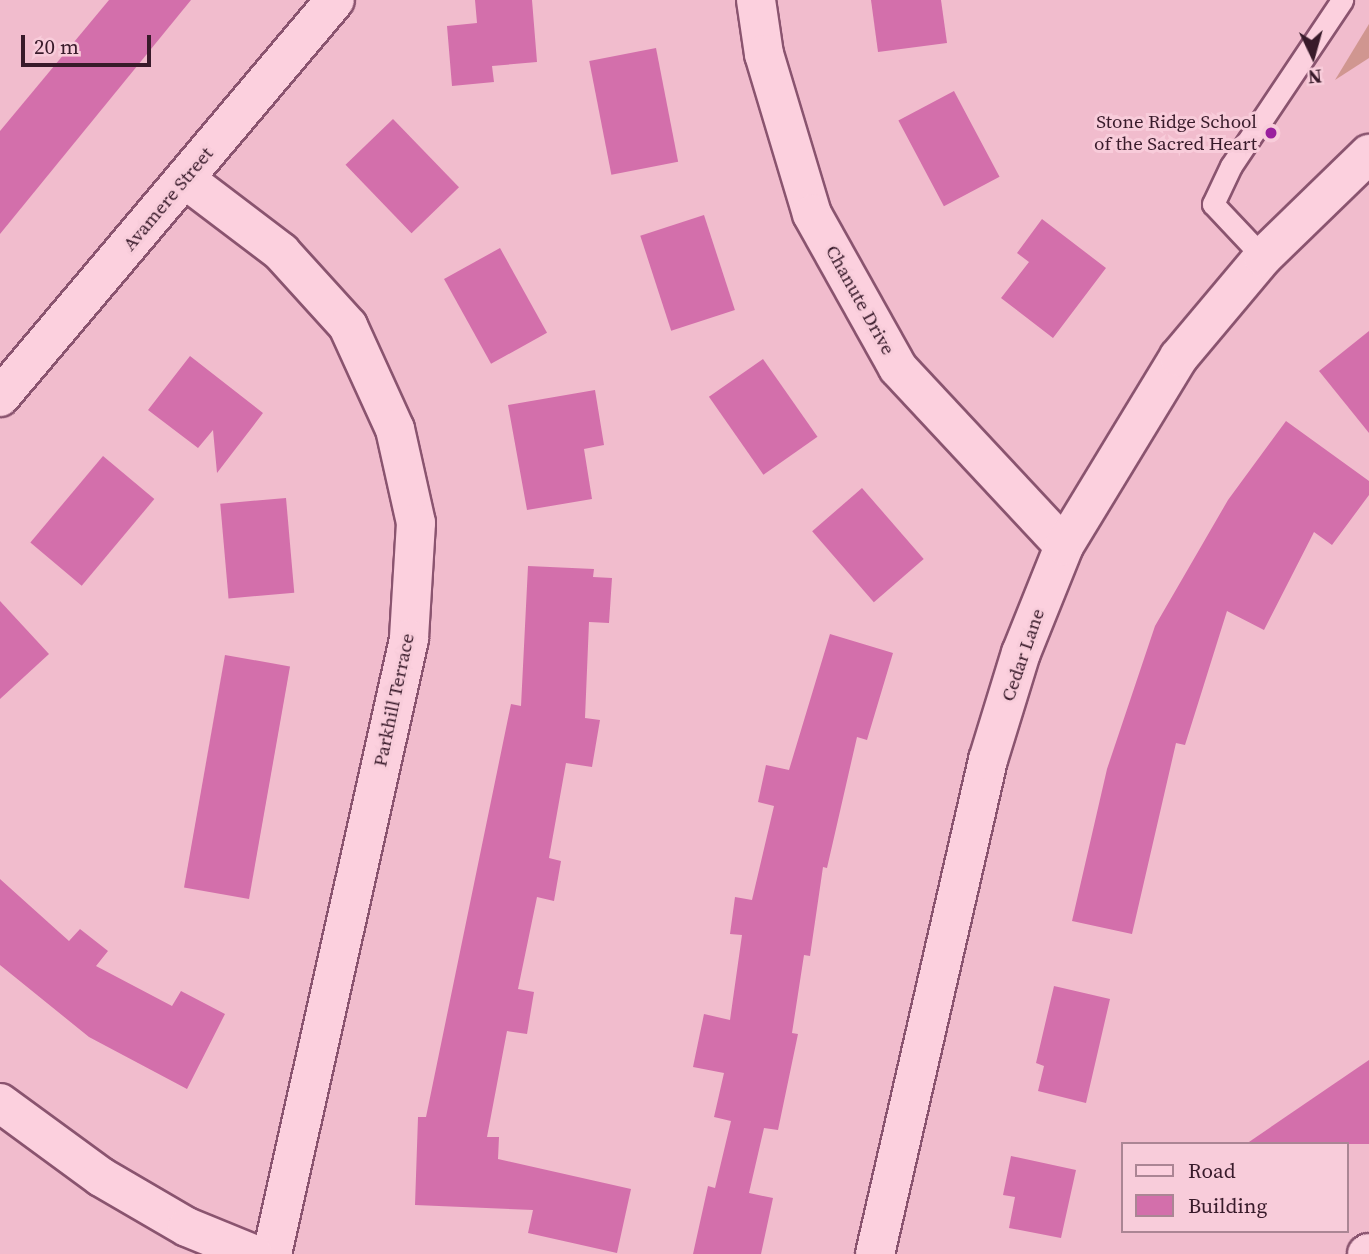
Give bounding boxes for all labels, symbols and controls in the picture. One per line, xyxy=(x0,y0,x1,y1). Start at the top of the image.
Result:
scale bar xyxy=(24,21,154,65)
north arrow xyxy=(1278,21,1348,91)
text: 20 m xyxy=(34,32,79,61)
text: N xyxy=(1307,63,1323,90)
place label: Stone Ridge School of the Sacred Heart xyxy=(1094,111,1257,155)
marker: Stone Ridge School of the Sacred Heart xyxy=(1263,125,1279,141)
street label: Avamere Street xyxy=(118,143,218,255)
street label: Chanute Drive xyxy=(821,241,899,359)
street label: Cedar Lane xyxy=(997,606,1049,704)
street label: Parkhill Terrace xyxy=(369,631,419,769)
legend xyxy=(1120,1142,1348,1233)
text: Road xyxy=(1188,1156,1236,1185)
text: Building xyxy=(1188,1191,1267,1220)

